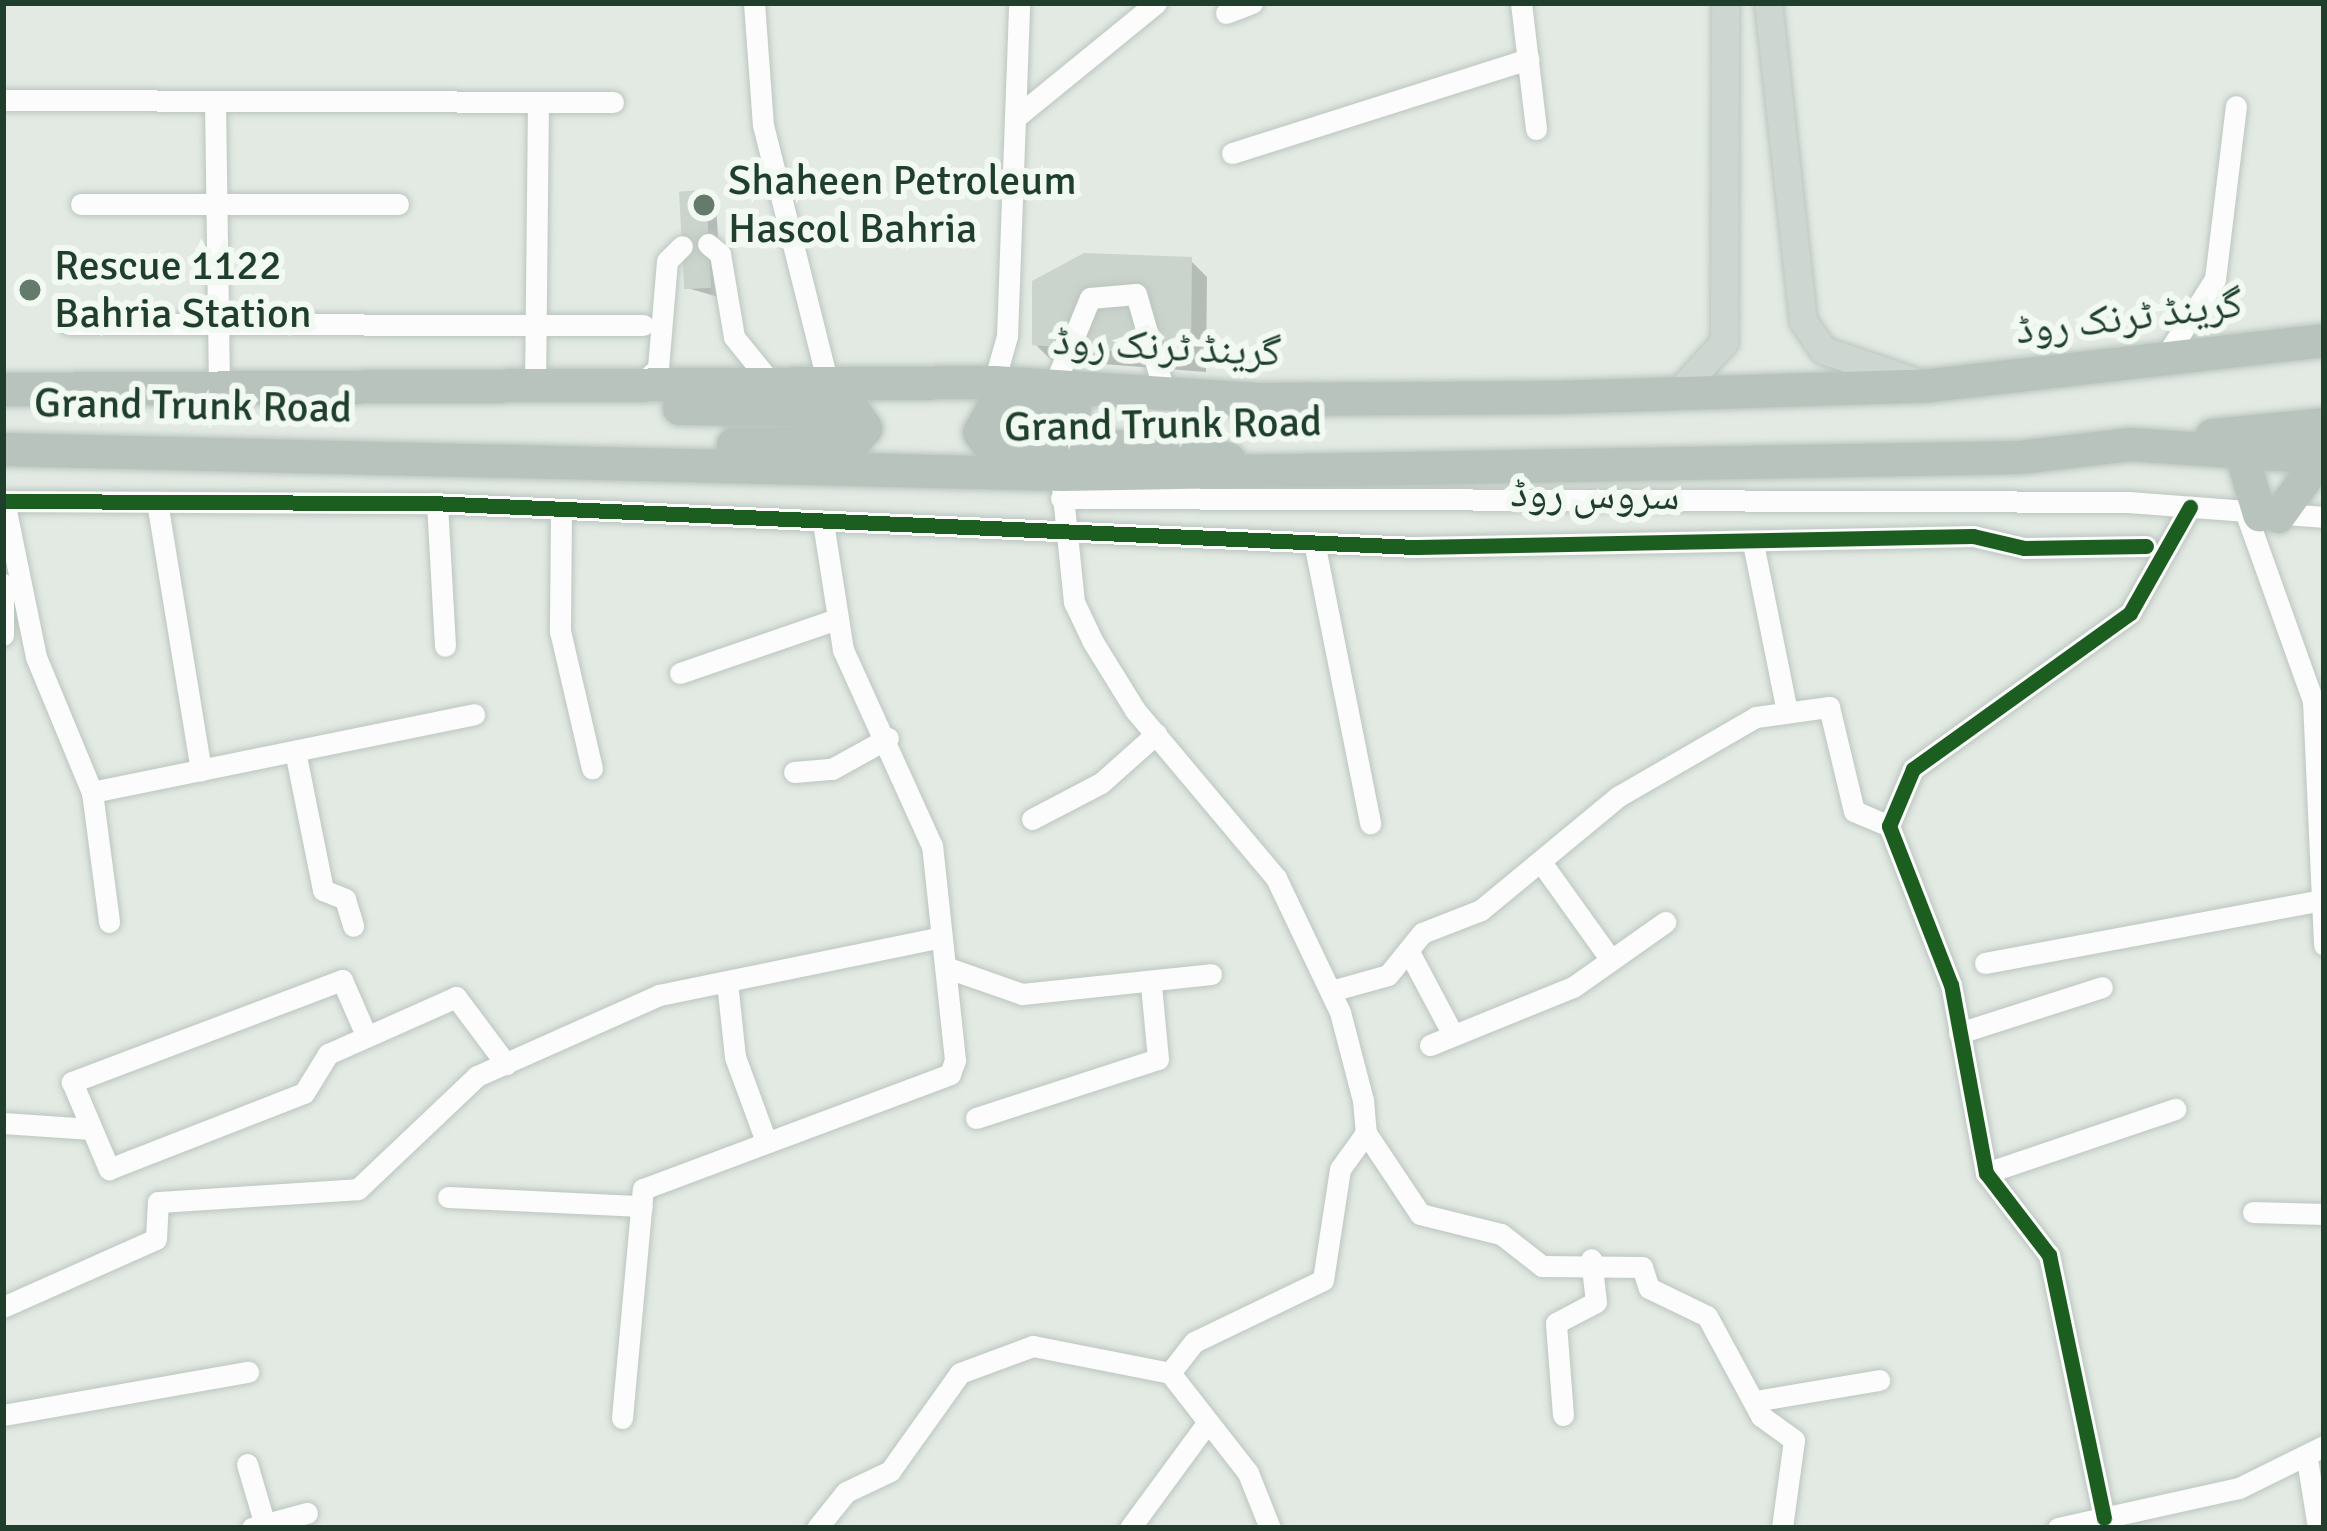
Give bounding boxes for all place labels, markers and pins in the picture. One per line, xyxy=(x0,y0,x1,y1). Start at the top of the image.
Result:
place label: Shaheen Petroleum Hascol Bahria xyxy=(728,156,1077,255)
marker: Shaheen Petroleum Hascol Bahria xyxy=(691,192,717,218)
place label: Rescue 1122 Bahria Station xyxy=(54,241,312,340)
marker: Rescue 1122 Bahria Station xyxy=(17,277,43,303)

